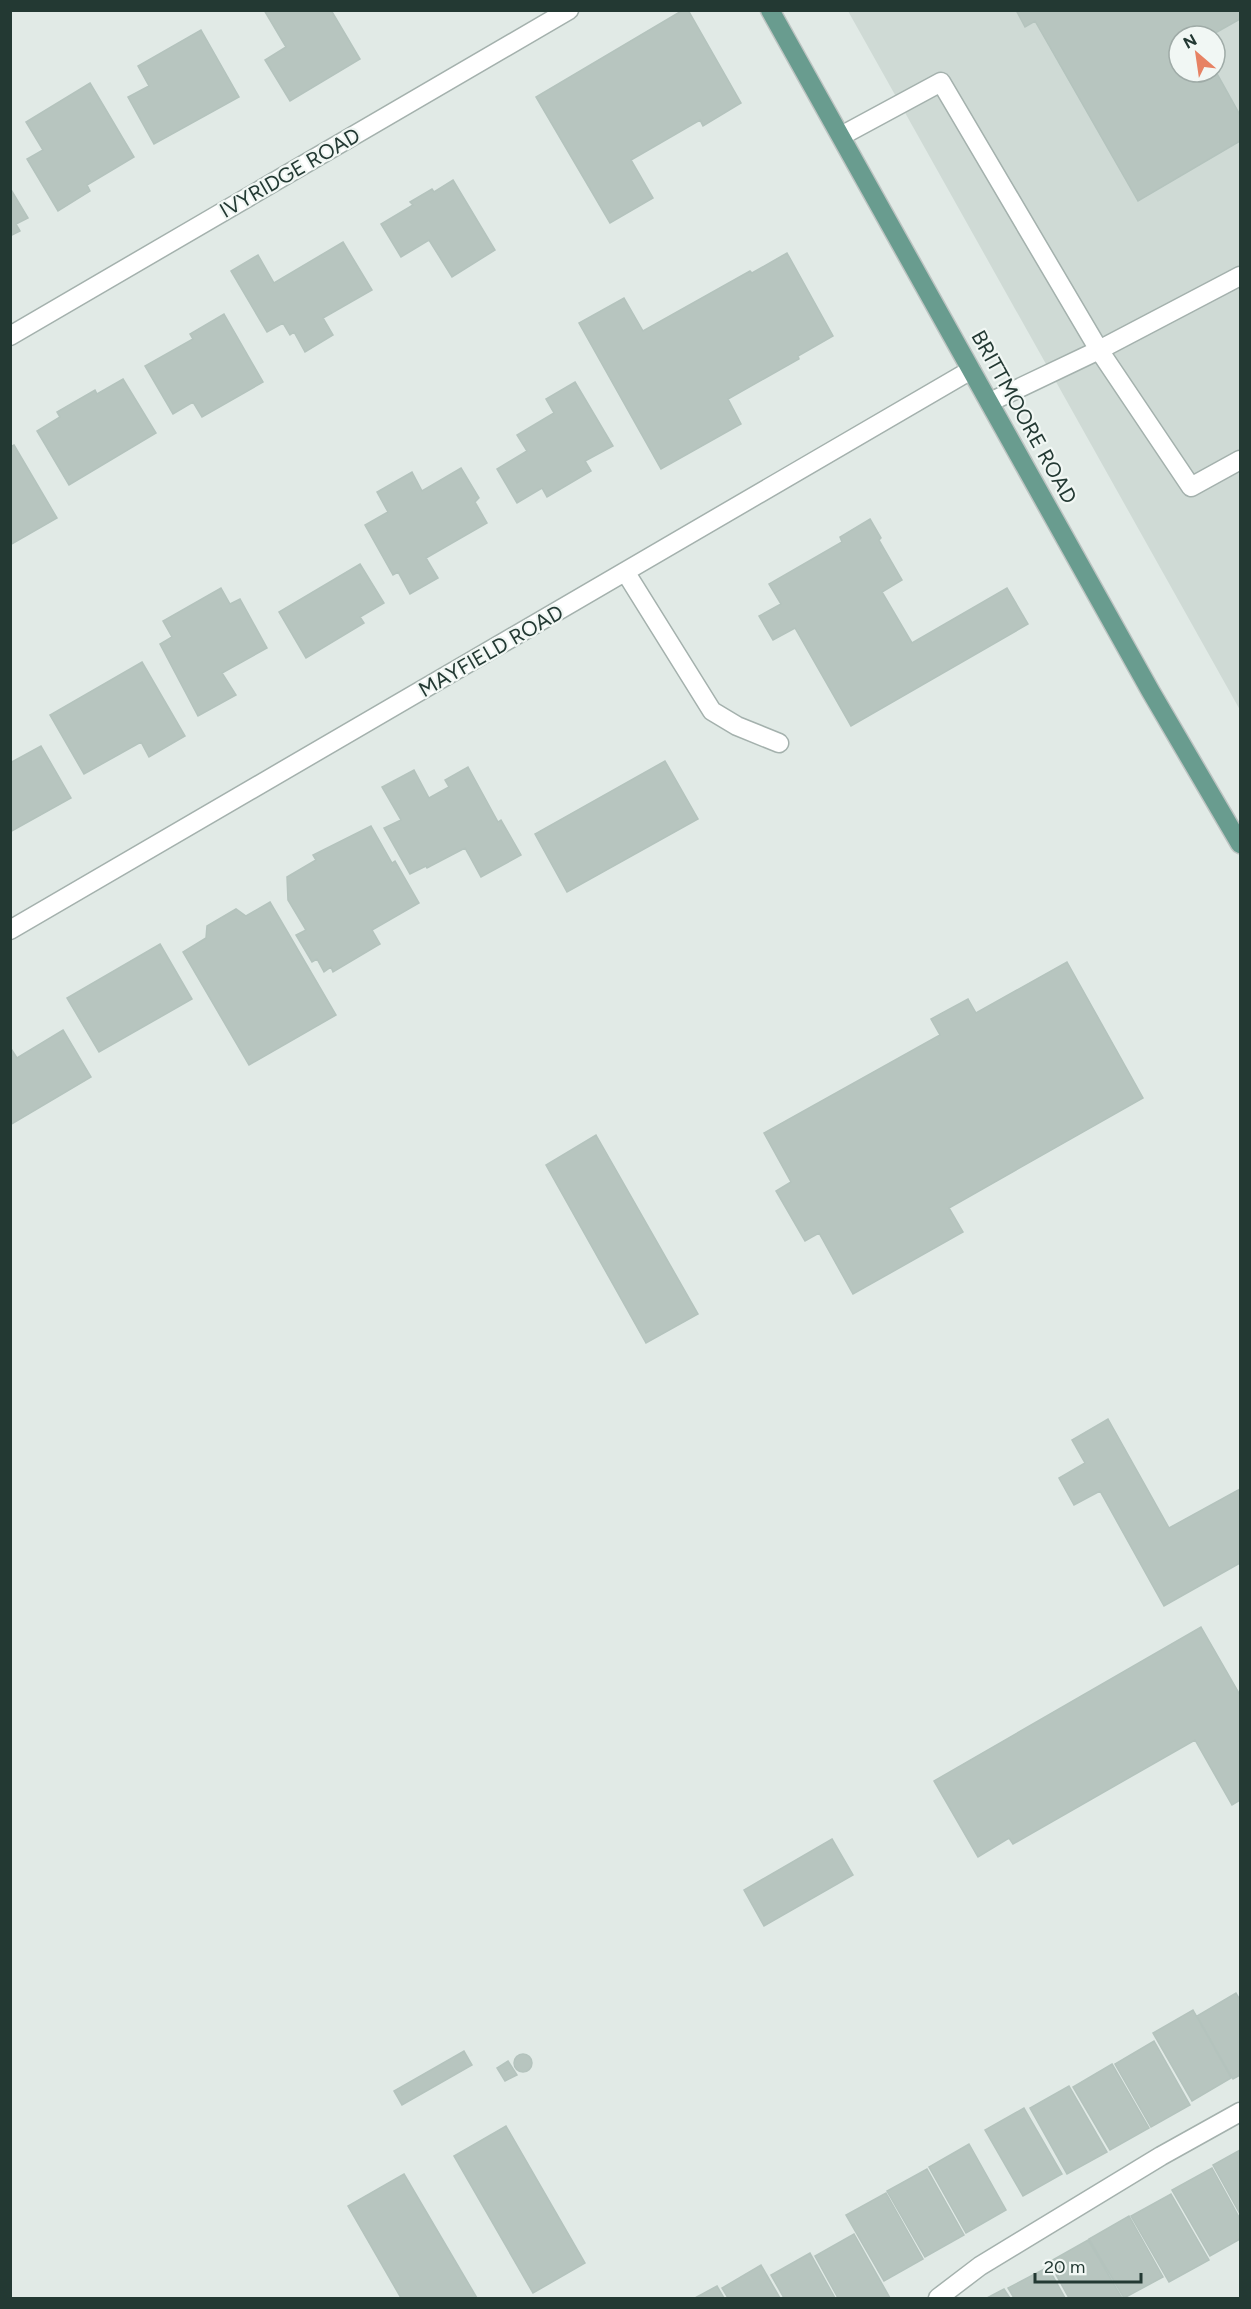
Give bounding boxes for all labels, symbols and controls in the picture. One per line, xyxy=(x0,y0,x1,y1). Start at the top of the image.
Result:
north arrow xyxy=(1167,24,1227,84)
text: N xyxy=(1180,30,1200,53)
street label: IVYRIDGE ROAD xyxy=(215,122,364,223)
street label: BRITTMOORE ROAD xyxy=(966,326,1082,508)
street label: MAYFIELD ROAD xyxy=(414,599,567,702)
scale bar xyxy=(1035,2246,1142,2284)
text: 20 m xyxy=(1044,2256,1085,2278)

